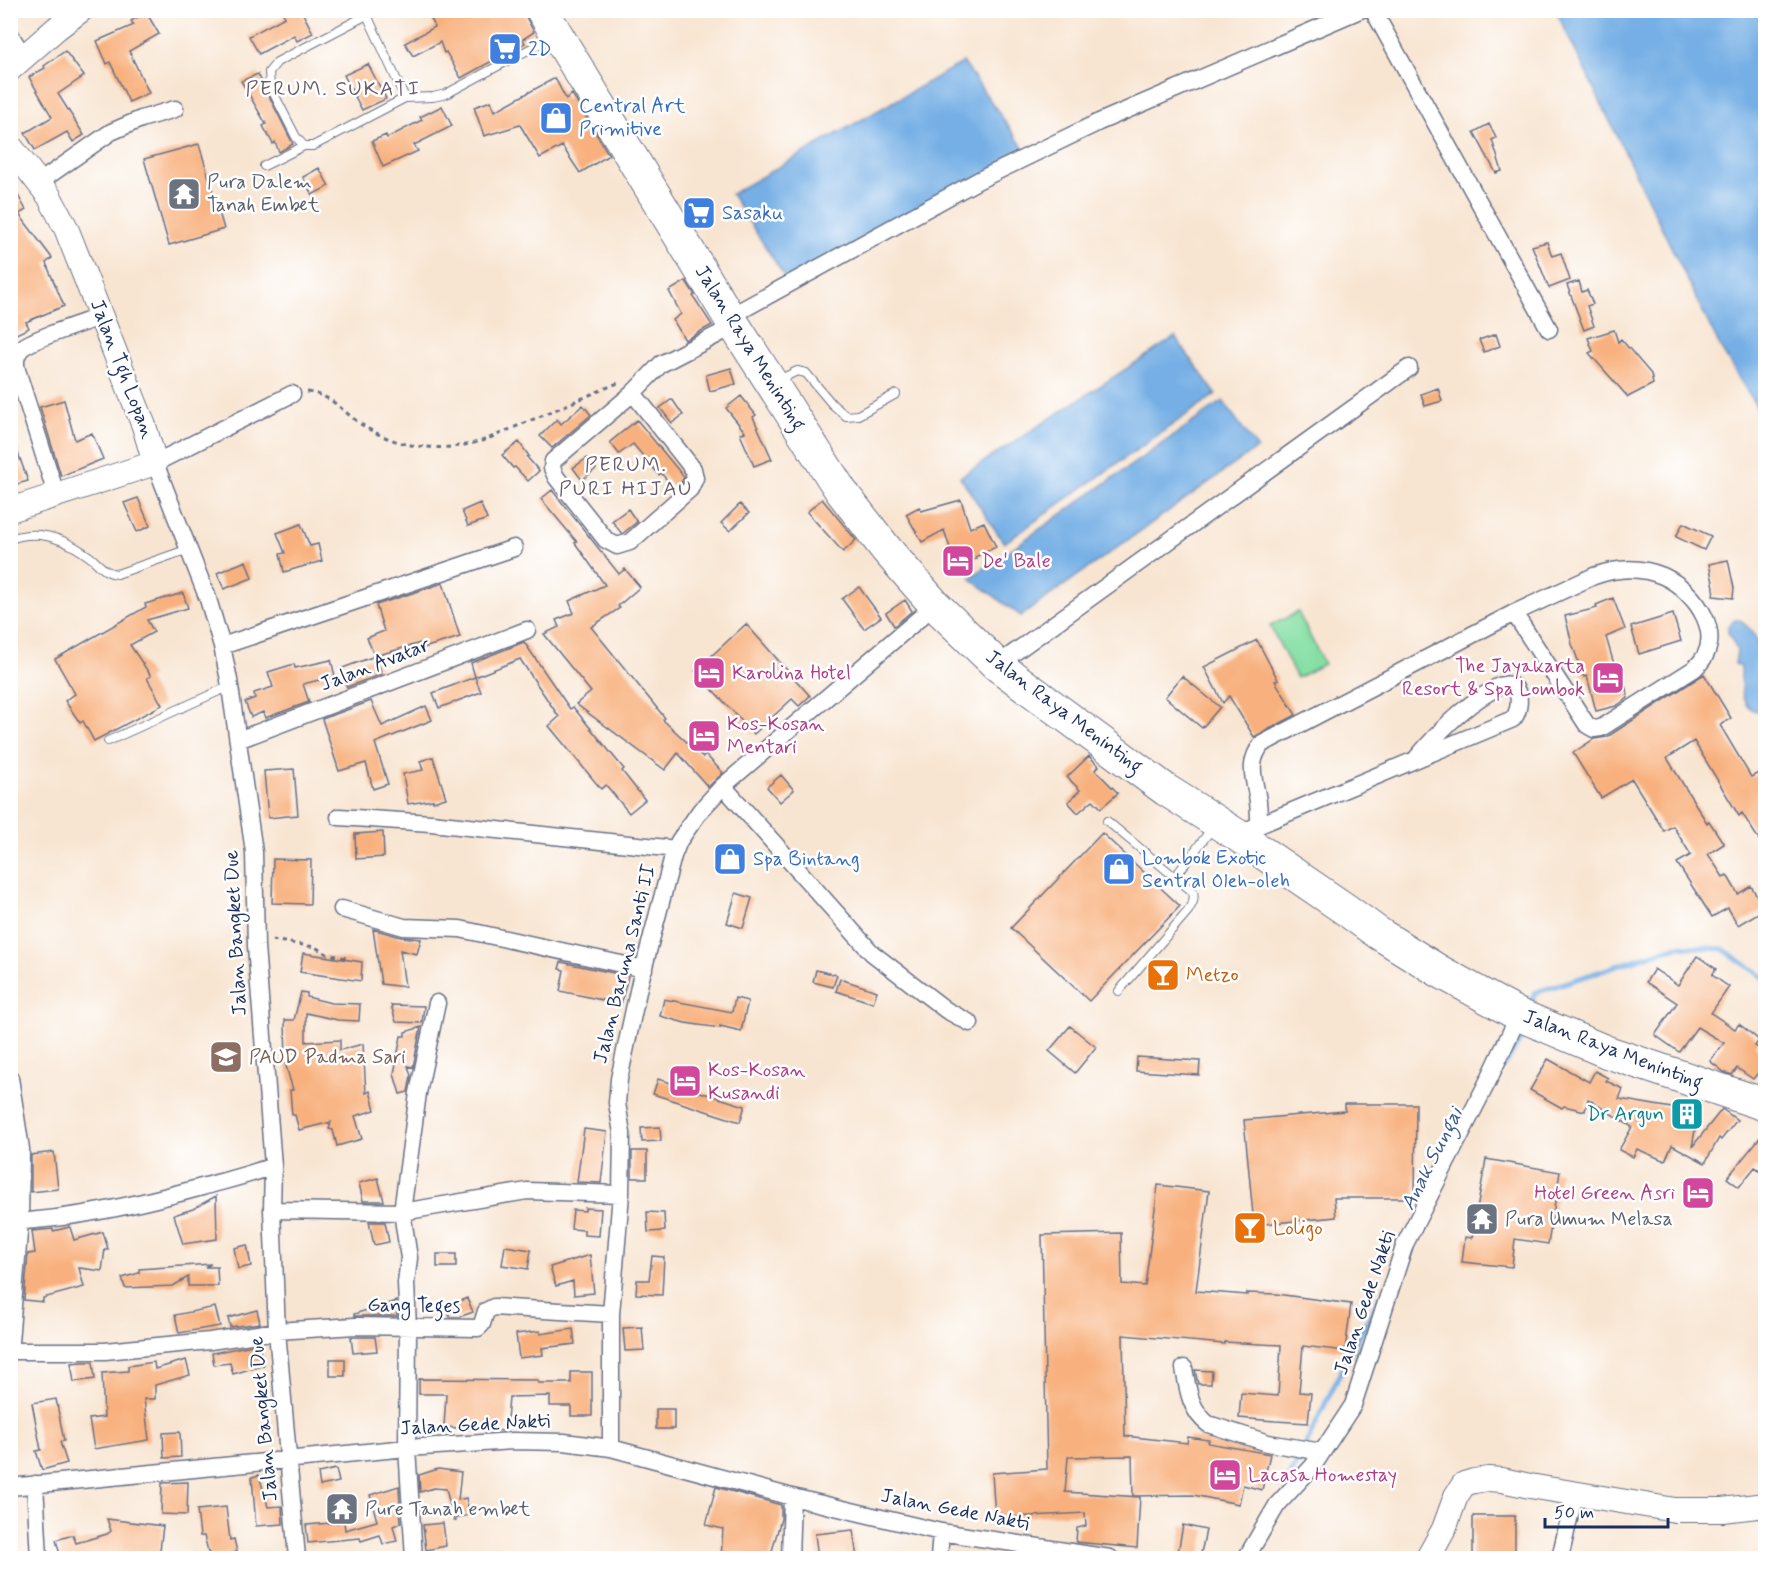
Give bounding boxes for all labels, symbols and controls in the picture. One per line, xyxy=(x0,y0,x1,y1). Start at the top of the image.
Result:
supermarket icon: 2D xyxy=(487,31,523,67)
place label: 2D xyxy=(528,36,552,63)
district label: PERUM. SUKATI xyxy=(246,75,420,103)
place label: Central Art Primitive xyxy=(579,93,686,143)
shop icon: Central Art Primitive xyxy=(538,100,574,136)
place label: Pura Dalem Tanah Embet xyxy=(207,169,320,219)
temple icon: Pura Dalem Tanah Embet xyxy=(166,176,202,212)
supermarket icon: Sasaku xyxy=(681,195,717,231)
place label: Sasaku xyxy=(722,200,783,227)
street label: Jalan Raya Meninting xyxy=(686,260,812,437)
street label: Jalan Tgh Lopan xyxy=(81,296,161,444)
district label: PERUM. PURI HIJAU xyxy=(559,451,693,503)
hotel icon: De' Bale xyxy=(940,543,976,579)
place label: De' Bale xyxy=(981,548,1051,575)
street label: Jalan Avatar xyxy=(316,631,434,698)
street label: Jalan Raya Meninting xyxy=(979,644,1148,782)
place label: The Jayakarta Resort & Spa Lombok xyxy=(1402,653,1585,703)
hotel icon: Karolina Hotel xyxy=(691,655,727,691)
place label: Karolina Hotel xyxy=(732,660,851,687)
hotel icon: The Jayakarta Resort & Spa Lombok xyxy=(1590,660,1626,696)
place label: Kos-Kosan Mentari xyxy=(727,711,825,761)
hotel icon: Kos-Kosan Mentari xyxy=(686,718,722,754)
shop icon: Spa Bintang xyxy=(712,841,748,877)
place label: Lombok Exotic Sentral Oleh-oleh xyxy=(1142,845,1290,895)
place label: Spa Bintang xyxy=(753,846,860,873)
street label: Jalan Bangket Due xyxy=(218,849,255,1016)
shop icon: Lombok Exotic Sentral Oleh-oleh xyxy=(1101,851,1137,887)
street label: Jalan Baruna Santi II xyxy=(587,861,663,1067)
bar icon: Metzo xyxy=(1145,957,1181,993)
place label: Metzo xyxy=(1186,962,1239,989)
street label: Jalan Raya Meninting xyxy=(1519,1003,1707,1099)
school or university icon: PAUD Padma Sari xyxy=(208,1039,244,1075)
place label: PAUD Padma Sari xyxy=(249,1044,406,1071)
place label: Kos-Kosan Kusandi xyxy=(708,1057,806,1107)
hotel icon: Kos-Kosan Kusandi xyxy=(667,1063,703,1099)
building icon: Dr Argun xyxy=(1669,1096,1705,1132)
water label: Anak Sungai xyxy=(1394,1101,1473,1216)
place label: Dr Argun xyxy=(1587,1101,1664,1128)
hotel icon: Hotel Green Asri xyxy=(1680,1175,1716,1211)
place label: Hotel Green Asri xyxy=(1534,1180,1675,1207)
temple icon: Pura Umum Melasa xyxy=(1464,1201,1500,1237)
place label: Pura Umum Melasa xyxy=(1505,1206,1673,1233)
bar icon: Loligo xyxy=(1232,1210,1268,1246)
place label: Loligo xyxy=(1273,1215,1323,1242)
street label: Jalan Gede Nakti xyxy=(1328,1227,1402,1379)
street label: Gang Teges xyxy=(367,1292,461,1322)
street label: Jalan Bangket Due xyxy=(243,1335,286,1503)
street label: Jalan Gede Nakti xyxy=(399,1408,551,1442)
hotel icon: Lacasa Homestay xyxy=(1207,1457,1243,1493)
place label: Lacasa Homestay xyxy=(1248,1462,1397,1489)
street label: Jalan Gede Nakti xyxy=(879,1482,1032,1538)
temple icon: Pure Tanah embet xyxy=(324,1491,360,1527)
scale bar xyxy=(1545,1491,1668,1529)
place label: Pure Tanah embet xyxy=(365,1496,531,1523)
text: 50 m xyxy=(1554,1501,1594,1525)

